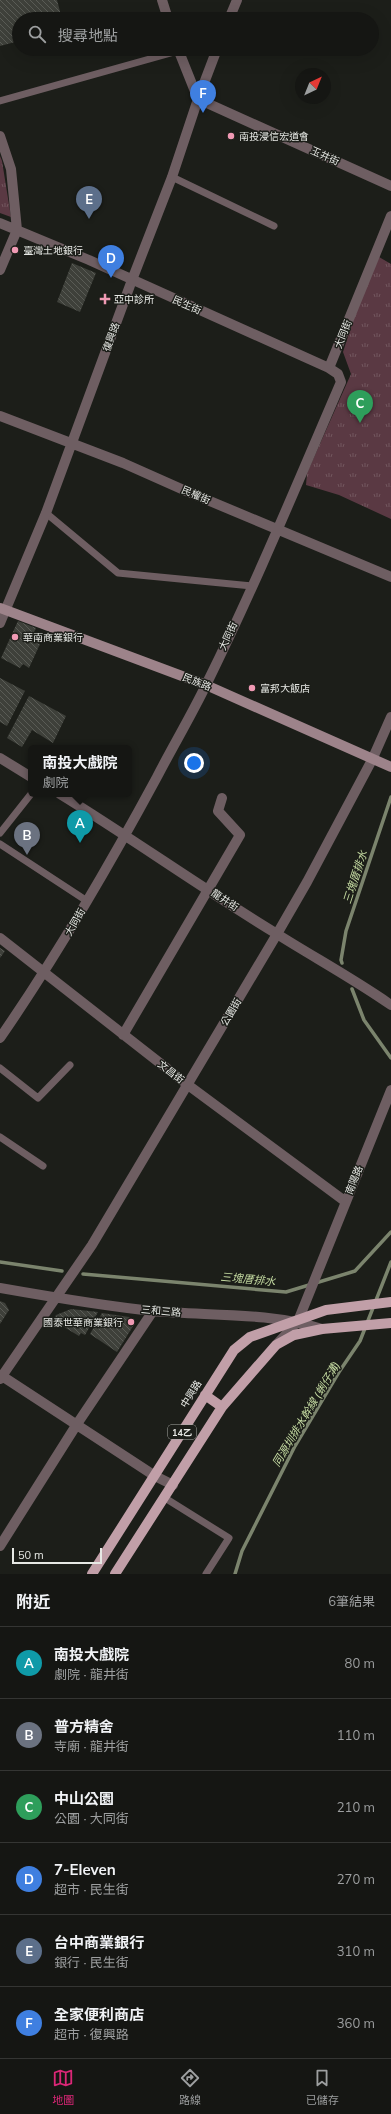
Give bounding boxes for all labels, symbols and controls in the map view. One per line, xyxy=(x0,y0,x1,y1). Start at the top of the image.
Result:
search box xyxy=(12,12,379,56)
icon: search xyxy=(26,23,48,45)
text: 搜尋地點 xyxy=(58,26,118,45)
north arrow xyxy=(295,68,331,104)
pin: F xyxy=(190,80,216,113)
place label: 南投浸信宏道會 xyxy=(239,130,309,143)
marker: 南投浸信宏道會 xyxy=(226,131,236,141)
street label: 玉井街 xyxy=(309,144,341,168)
pin: E xyxy=(76,186,102,219)
place label: 臺灣土地銀行 xyxy=(23,244,83,257)
marker: 臺灣土地銀行 xyxy=(10,245,20,255)
pin: D xyxy=(98,245,124,278)
marker: 亞中診所 xyxy=(99,293,111,305)
place label: 亞中診所 xyxy=(114,293,154,306)
street label: 民生街 xyxy=(171,293,203,317)
street label: 大同街 xyxy=(331,318,355,350)
street label: 復興路 xyxy=(100,321,122,353)
pin: C xyxy=(347,390,373,423)
street label: 民權街 xyxy=(180,483,212,507)
street label: 大同街 xyxy=(216,620,240,652)
place label: 華南商業銀行 xyxy=(23,631,83,644)
marker: 華南商業銀行 xyxy=(10,632,20,642)
street label: 民族路 xyxy=(181,670,213,694)
place label: 富邦大飯店 xyxy=(260,682,310,695)
marker: 富邦大飯店 xyxy=(247,683,257,693)
popup xyxy=(28,745,132,797)
text: 南投大戲院 xyxy=(42,753,118,772)
your location xyxy=(184,753,204,773)
text: 劇院 xyxy=(42,774,69,790)
pin: A xyxy=(67,810,93,843)
pin: B xyxy=(14,822,40,855)
water label: 三塊厝排水 xyxy=(340,848,370,905)
street label: 龍井街 xyxy=(209,886,241,914)
street label: 大同街 xyxy=(62,906,88,938)
street label: 公園街 xyxy=(218,996,244,1028)
street label: 文昌街 xyxy=(155,1058,187,1086)
street label: 南陽路 xyxy=(342,1164,366,1196)
water label: 三塊厝排水 xyxy=(220,1270,277,1288)
street label: 三和三路 xyxy=(141,1303,181,1319)
place label: 國泰世華商業銀行 xyxy=(43,1316,123,1329)
marker: 國泰世華商業銀行 xyxy=(126,1317,136,1327)
water label: 同源圳排水幹線 (蜊仔溝) xyxy=(269,1359,343,1469)
street label: 中興路 xyxy=(178,1378,204,1410)
road number: 14乙 xyxy=(168,1425,196,1439)
scale bar xyxy=(12,1546,102,1565)
text: 50 m xyxy=(18,1548,44,1562)
text: 附近 xyxy=(16,1591,50,1612)
text: 6筆結果 xyxy=(328,1593,375,1609)
text: 南投大戲院 xyxy=(54,1645,129,1664)
text: A xyxy=(24,1655,34,1671)
text: 80 m xyxy=(345,1655,375,1671)
text: 劇院 · 龍井街 xyxy=(54,1666,129,1682)
text: 普方精舍 xyxy=(54,1717,114,1736)
text: B xyxy=(25,1727,33,1743)
text: 110 m xyxy=(337,1727,375,1743)
text: 寺廟 · 龍井街 xyxy=(54,1738,129,1754)
text: 中山公園 xyxy=(54,1789,114,1808)
text: C xyxy=(25,1799,33,1815)
text: 210 m xyxy=(337,1799,375,1815)
text: 公園 · 大同街 xyxy=(54,1810,129,1826)
text: 7-Eleven xyxy=(54,1860,116,1879)
text: D xyxy=(24,1871,34,1887)
text: 270 m xyxy=(337,1871,375,1887)
text: 超市 · 民生街 xyxy=(54,1881,129,1897)
text: 台中商業銀行 xyxy=(54,1933,144,1952)
text: E xyxy=(25,1943,33,1959)
text: 310 m xyxy=(337,1943,375,1959)
text: 銀行 · 民生街 xyxy=(54,1954,129,1970)
text: 全家便利商店 xyxy=(54,2005,144,2024)
text: F xyxy=(25,2015,33,2031)
text: 360 m xyxy=(337,2015,375,2031)
text: 超市 · 復興路 xyxy=(54,2026,129,2042)
tab: 地圖 xyxy=(52,2067,74,2107)
tab: 路線 xyxy=(179,2067,201,2107)
tab: 已儲存 xyxy=(306,2067,339,2107)

